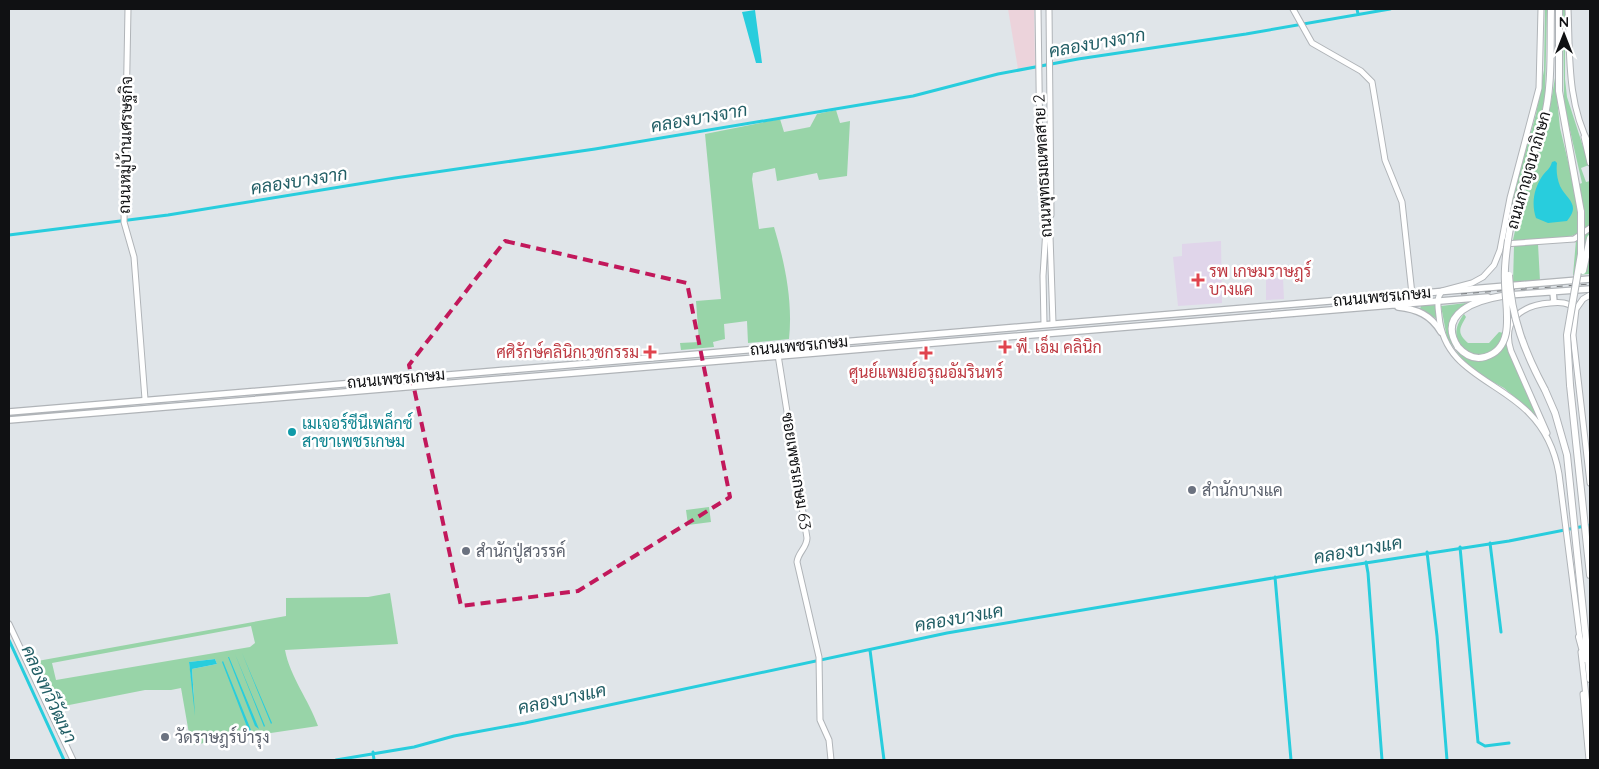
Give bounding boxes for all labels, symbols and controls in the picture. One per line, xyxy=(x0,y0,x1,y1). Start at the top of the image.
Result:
north arrow xyxy=(1539,10,1589,60)
text: N xyxy=(1559,13,1569,31)
water label: คลองบางจาก xyxy=(1047,23,1147,62)
street label: ถนนหมู่บ้านเศรษฐกิจ xyxy=(114,76,138,214)
street label: ถนนพุทธมณฑลสาย 2 xyxy=(1028,94,1058,238)
water label: คลองบางจาก xyxy=(649,98,749,137)
street label: ถนนกาญจนาภิเษก xyxy=(1502,109,1554,231)
water label: คลองบางจาก xyxy=(249,162,349,200)
place label: รพ เกษมราษฎร์ บางแค xyxy=(1209,259,1312,299)
marker: รพ เกษมราษฎร์ บางแค xyxy=(1191,273,1205,287)
street label: ถนนเพชรเกษม xyxy=(1332,282,1432,310)
street label: ถนนเพชรเกษม xyxy=(749,331,849,359)
place label: พี. เอ็ม คลินิก xyxy=(1016,334,1102,357)
place label: ศศิรักษ์คลินิกเวชกรรม xyxy=(496,340,639,362)
marker: พี. เอ็ม คลินิก xyxy=(998,340,1012,354)
marker: ศศิรักษ์คลินิกเวชกรรม xyxy=(643,345,657,359)
marker: ศูนย์แพมย์อรุณอัมรินทร์ xyxy=(919,346,933,360)
place label: ศูนย์แพมย์อรุณอัมรินทร์ xyxy=(849,360,1004,384)
street label: ถนนเพชรเกษม xyxy=(346,364,446,392)
place label: เมเจอร์ซีนีเพล็กซ์ สาขาเพชรเกษม xyxy=(302,410,413,451)
street label: ซอยเพชรเกษม 63 xyxy=(778,411,816,531)
marker: เมเจอร์ซีนีเพล็กซ์ สาขาเพชรเกษม xyxy=(286,426,298,438)
place label: สำนักบางแค xyxy=(1202,480,1283,500)
marker: สำนักบางแค xyxy=(1186,484,1198,496)
water label: คลองบางแค xyxy=(1312,530,1404,569)
place label: สำนักปู่สวรรค์ xyxy=(476,539,566,563)
marker: สำนักปู่สวรรค์ xyxy=(460,545,472,557)
water label: คลองบางแค xyxy=(913,598,1005,637)
water label: คลองทวีวัฒนา xyxy=(17,641,83,747)
water label: คลองบางแค xyxy=(516,678,608,719)
place label: วัดราษฎร์บำรุง xyxy=(175,725,270,749)
marker: วัดราษฎร์บำรุง xyxy=(159,731,171,743)

